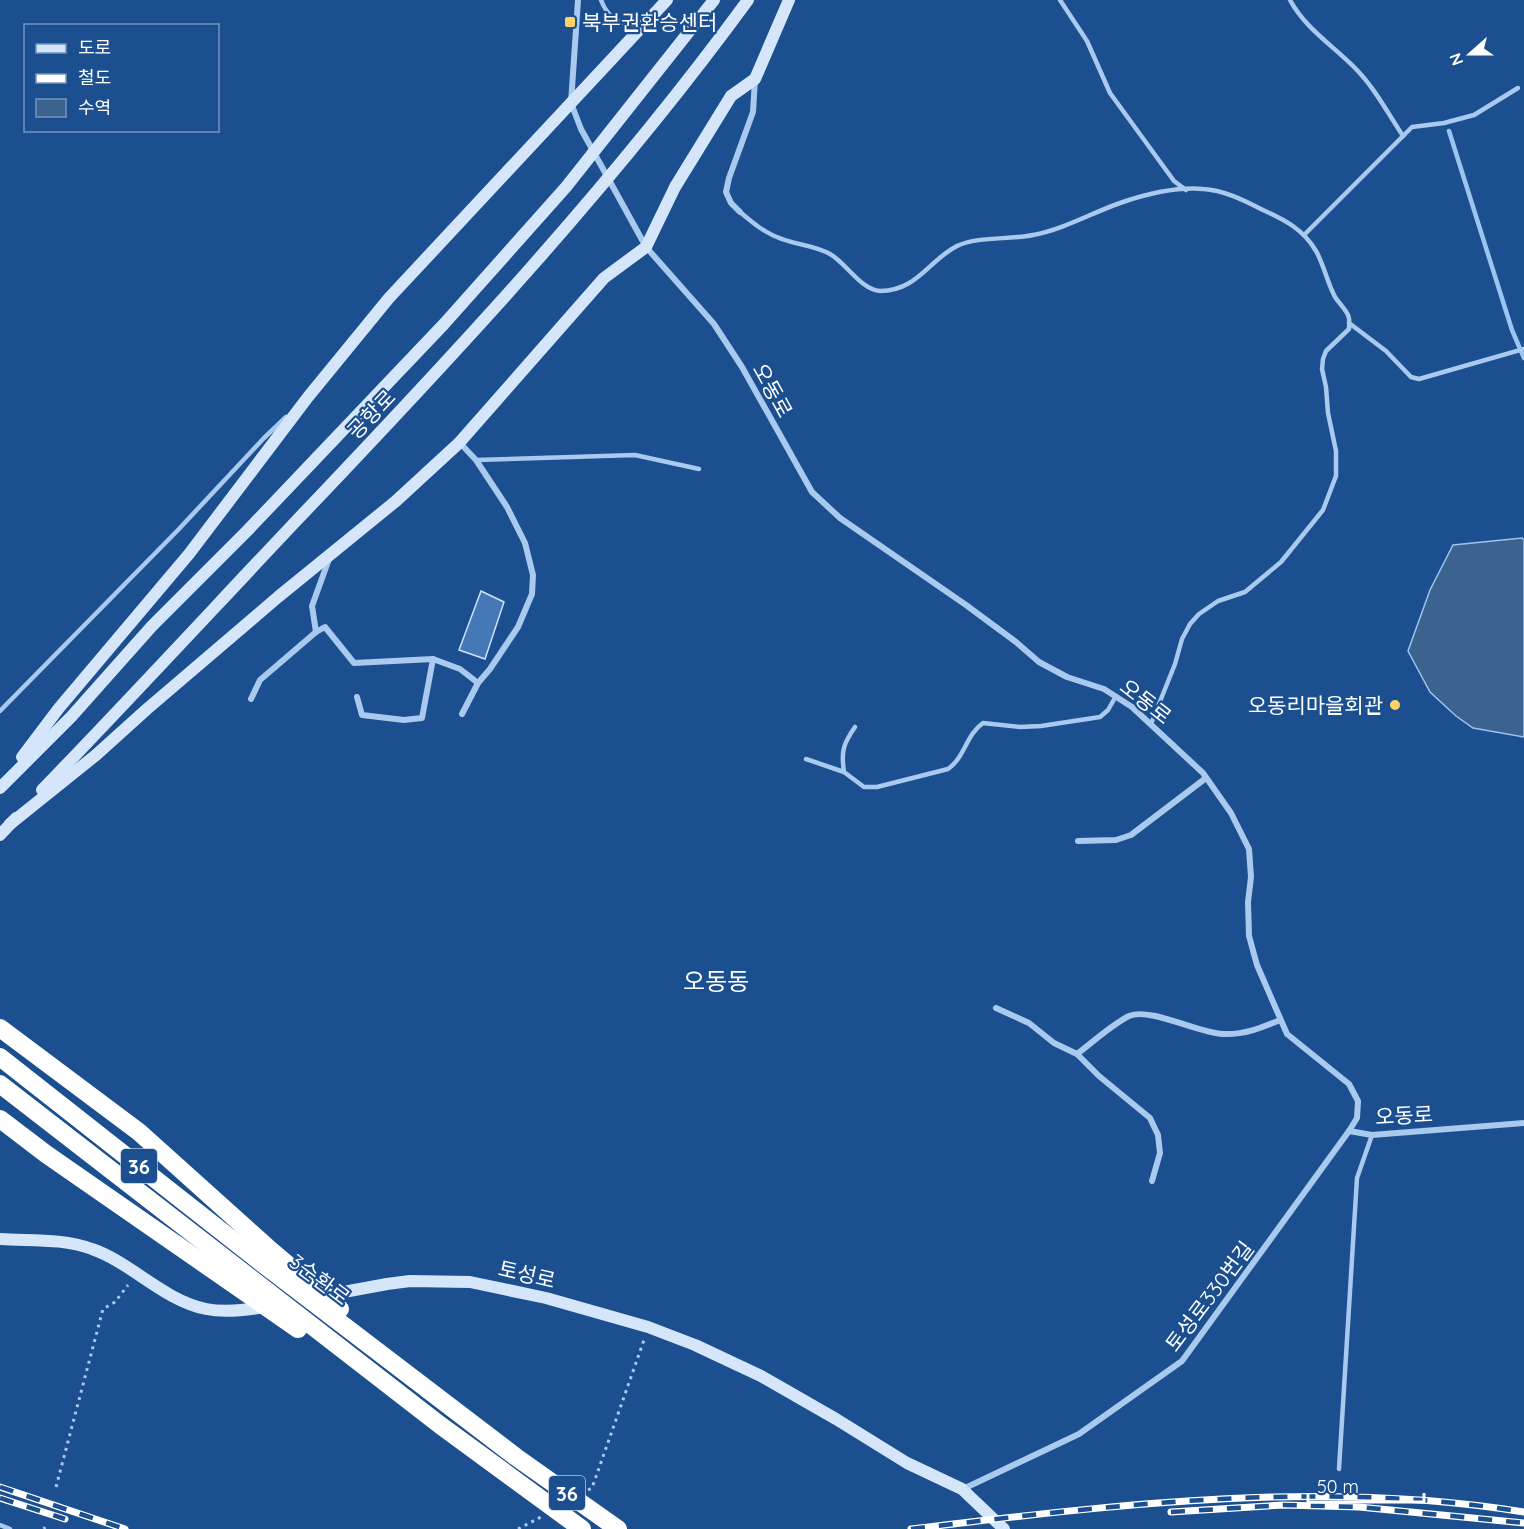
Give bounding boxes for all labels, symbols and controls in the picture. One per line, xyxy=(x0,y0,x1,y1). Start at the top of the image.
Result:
place label: 북부권환승센터 xyxy=(582,9,717,35)
marker: 북부권환승센터 xyxy=(563,15,577,29)
legend xyxy=(24,24,219,132)
north arrow xyxy=(1440,24,1500,84)
text: 도로 xyxy=(78,36,111,59)
text: N xyxy=(1445,50,1467,68)
text: 철도 xyxy=(78,66,111,89)
text: 수역 xyxy=(78,96,111,119)
street label: 오동로 xyxy=(748,358,798,422)
street label: 공항로 xyxy=(342,384,400,444)
street label: 오동로 xyxy=(1115,673,1177,729)
place label: 오동리마을회관 xyxy=(1248,692,1383,718)
marker: 오동리마을회관 xyxy=(1388,698,1402,712)
district label: 오동동 xyxy=(683,966,749,996)
street label: 오동로 xyxy=(1374,1101,1434,1129)
road number: 36 xyxy=(121,1149,157,1183)
street label: 토성로330번길 xyxy=(1159,1236,1259,1356)
street label: 3순환로 xyxy=(285,1248,355,1310)
street label: 토성로 xyxy=(496,1255,558,1293)
scale bar xyxy=(1308,1466,1424,1504)
text: 50 m xyxy=(1317,1475,1359,1498)
road number: 36 xyxy=(549,1476,585,1510)

